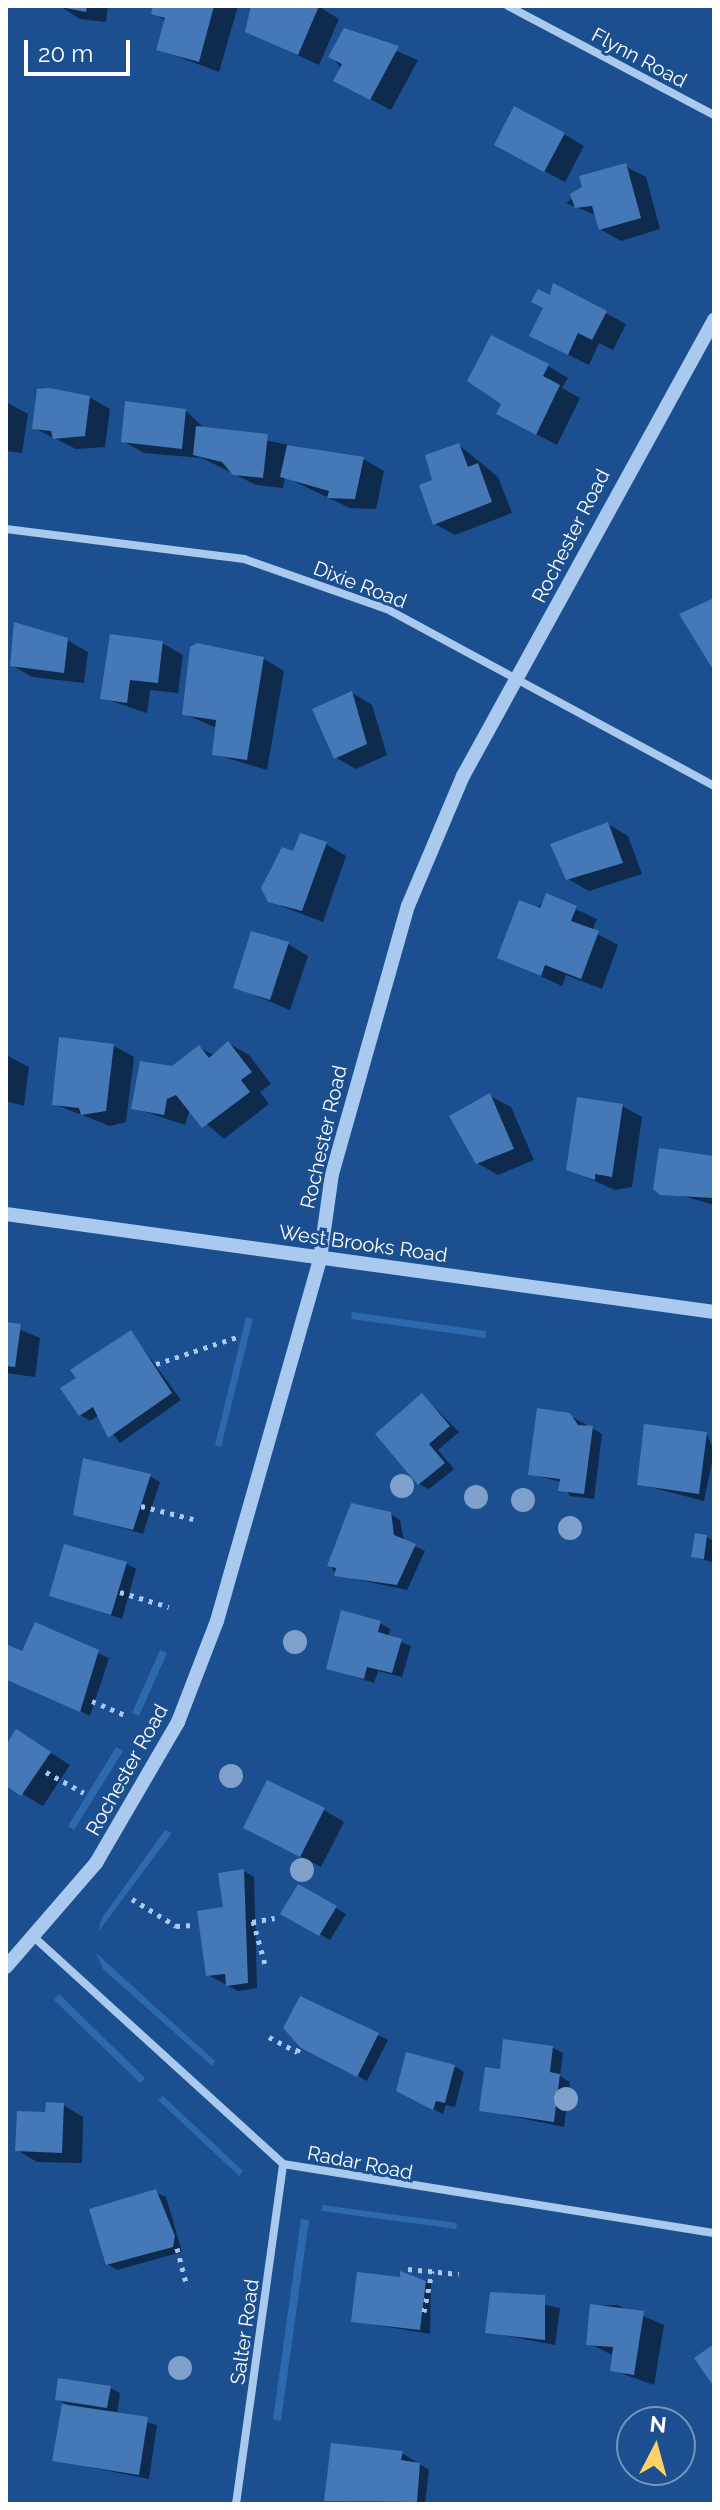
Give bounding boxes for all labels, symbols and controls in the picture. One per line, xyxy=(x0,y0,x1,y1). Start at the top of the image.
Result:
street label: Flynn Road xyxy=(587,23,691,93)
scale bar xyxy=(28,24,134,74)
text: 20 m xyxy=(38,39,93,68)
street label: Rochester Road xyxy=(527,465,615,607)
street label: Dixie Road xyxy=(310,556,410,614)
street label: Rochester Road xyxy=(296,1063,352,1211)
street label: West Brooks Road xyxy=(277,1220,449,1268)
street label: Rochester Road xyxy=(81,1700,173,1840)
street label: Radar Road xyxy=(305,2141,415,2185)
street label: Salter Road xyxy=(226,2277,264,2387)
north arrow xyxy=(616,2406,696,2486)
text: N xyxy=(649,2410,668,2438)

